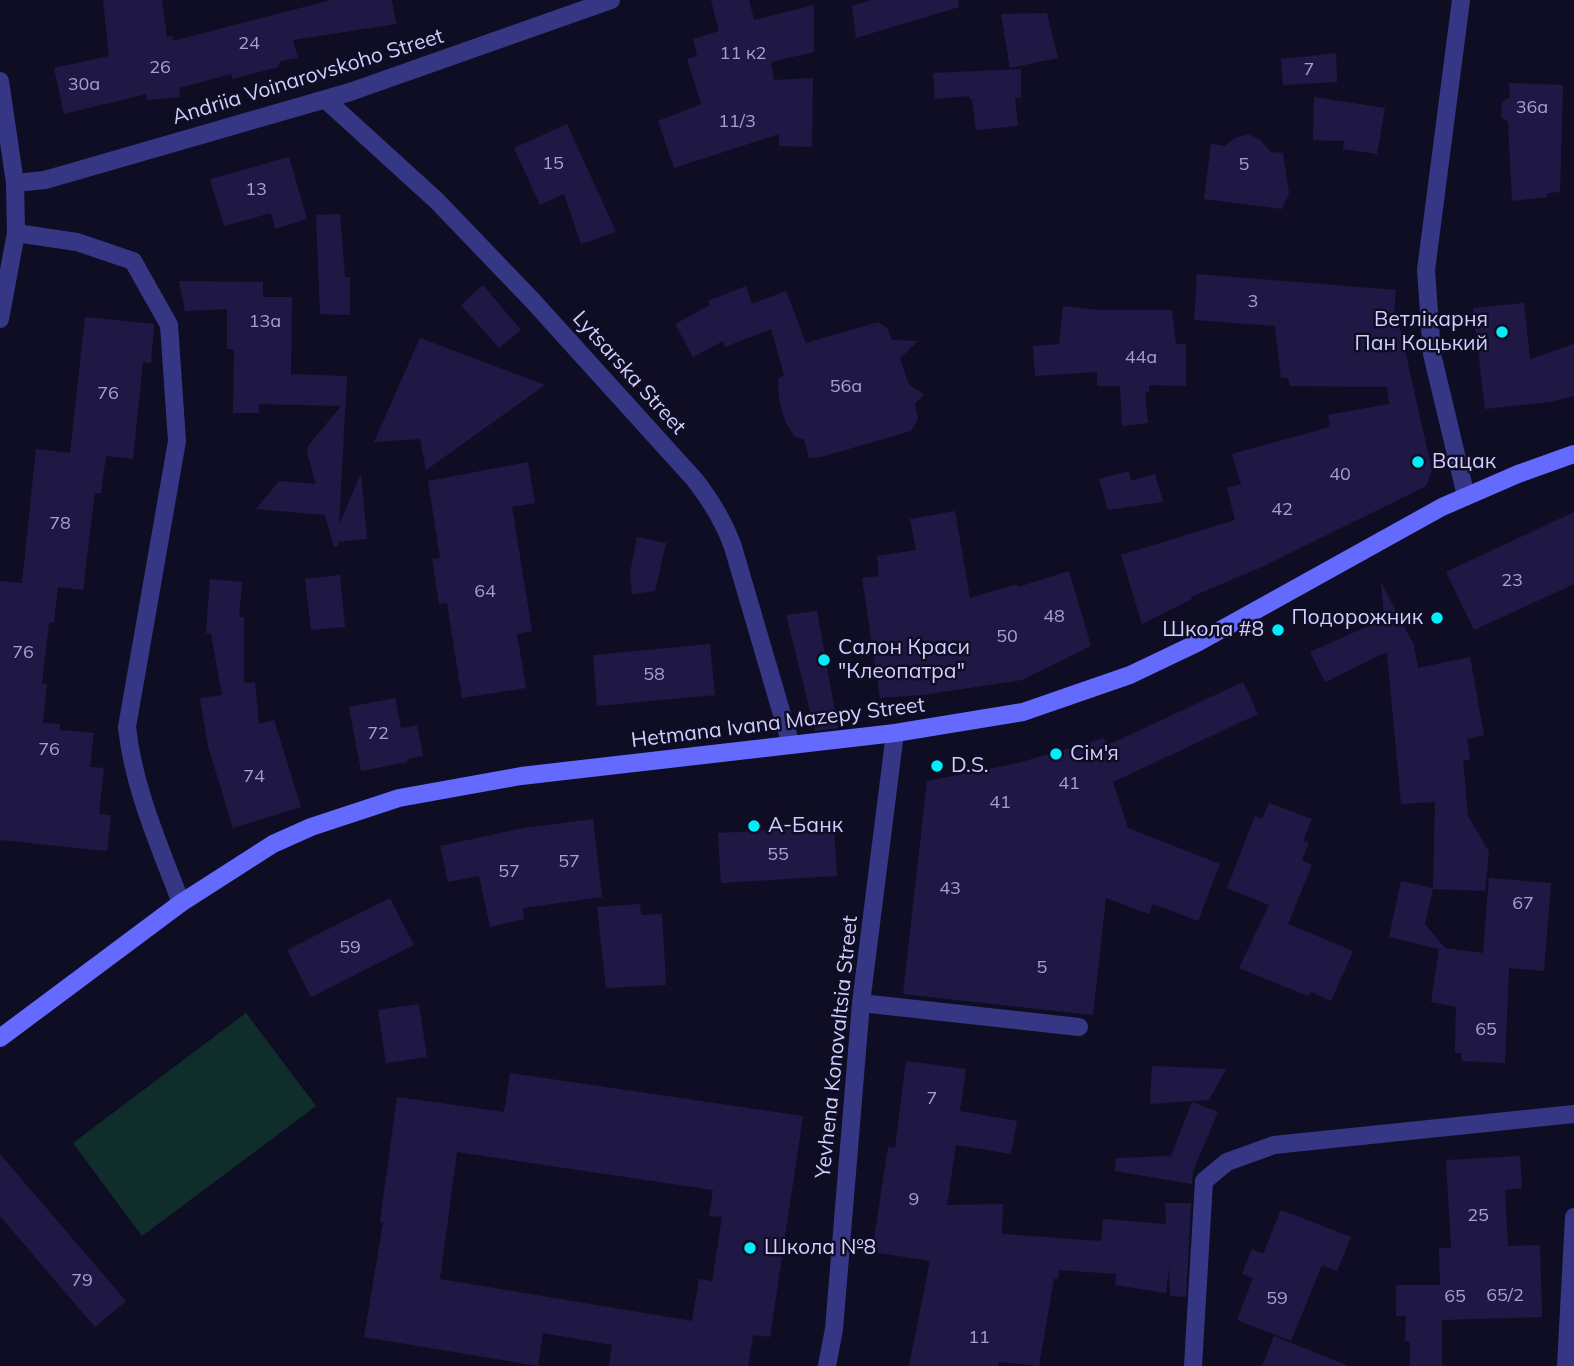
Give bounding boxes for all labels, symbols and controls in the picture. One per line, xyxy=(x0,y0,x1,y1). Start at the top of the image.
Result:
street label: Andriia Voinarovskoho Street xyxy=(169,24,447,130)
house number: 24 xyxy=(238,33,260,55)
house number: 11 к2 xyxy=(720,43,766,65)
house number: 26 xyxy=(149,57,171,79)
house number: 7 xyxy=(1304,59,1314,81)
house number: 30а xyxy=(68,74,100,96)
house number: 36а xyxy=(1516,97,1548,119)
house number: 11/3 xyxy=(718,111,756,133)
house number: 15 xyxy=(542,153,564,175)
house number: 5 xyxy=(1239,154,1249,176)
house number: 13 xyxy=(245,179,267,201)
house number: 3 xyxy=(1248,291,1258,313)
street label: Lytsarska Street xyxy=(567,306,691,440)
place label: Ветлікарня Пан Коцький xyxy=(1355,307,1488,357)
house number: 13а xyxy=(249,311,281,333)
marker: Ветлікарня Пан Коцький xyxy=(1494,324,1510,340)
house number: 44а xyxy=(1125,347,1157,369)
house number: 56а xyxy=(830,376,862,398)
house number: 76 xyxy=(97,383,119,405)
place label: Вацак xyxy=(1432,449,1496,475)
marker: Вацак xyxy=(1410,454,1426,470)
house number: 40 xyxy=(1329,464,1351,486)
house number: 42 xyxy=(1271,499,1293,521)
house number: 78 xyxy=(49,513,71,535)
house number: 23 xyxy=(1501,570,1523,592)
house number: 64 xyxy=(474,581,496,603)
place label: Подорожник xyxy=(1291,605,1423,631)
house number: 48 xyxy=(1043,606,1065,628)
marker: Подорожник xyxy=(1429,610,1445,626)
place label: Школа #8 xyxy=(1162,617,1264,643)
marker: Школа #8 xyxy=(1270,622,1286,638)
house number: 50 xyxy=(996,626,1018,648)
place label: Салон Краси "Клеопатра" xyxy=(838,635,970,685)
house number: 76 xyxy=(12,642,34,664)
marker: Салон Краси "Клеопатра" xyxy=(816,652,832,668)
house number: 58 xyxy=(643,664,665,686)
street label: Hetmana Ivana Mazepy Street xyxy=(630,692,926,754)
house number: 72 xyxy=(367,723,389,745)
house number: 76 xyxy=(38,739,60,761)
place label: Сім'я xyxy=(1070,741,1119,767)
marker: Сім'я xyxy=(1048,746,1064,762)
place label: D.S. xyxy=(951,753,989,779)
marker: D.S. xyxy=(929,758,945,774)
house number: 74 xyxy=(243,766,265,788)
house number: 41 xyxy=(1058,773,1080,795)
house number: 41 xyxy=(989,792,1011,814)
place label: А-Банк xyxy=(768,813,843,839)
marker: А-Банк xyxy=(746,818,762,834)
house number: 55 xyxy=(767,844,789,866)
house number: 57 xyxy=(558,851,580,873)
house number: 57 xyxy=(498,861,520,883)
house number: 43 xyxy=(939,878,961,900)
house number: 67 xyxy=(1512,893,1534,915)
street label: Yevhena Konovaltsia Street xyxy=(811,914,863,1180)
house number: 59 xyxy=(339,937,361,959)
house number: 5 xyxy=(1037,957,1047,979)
house number: 65 xyxy=(1475,1019,1497,1041)
house number: 7 xyxy=(927,1088,937,1110)
house number: 9 xyxy=(909,1189,919,1211)
house number: 25 xyxy=(1467,1205,1489,1227)
place label: Школа №8 xyxy=(764,1235,876,1261)
marker: Школа №8 xyxy=(742,1240,758,1256)
house number: 79 xyxy=(71,1270,93,1292)
house number: 65/2 xyxy=(1486,1285,1524,1307)
house number: 65 xyxy=(1444,1286,1466,1308)
house number: 59 xyxy=(1266,1288,1288,1310)
house number: 11 xyxy=(968,1327,990,1349)

